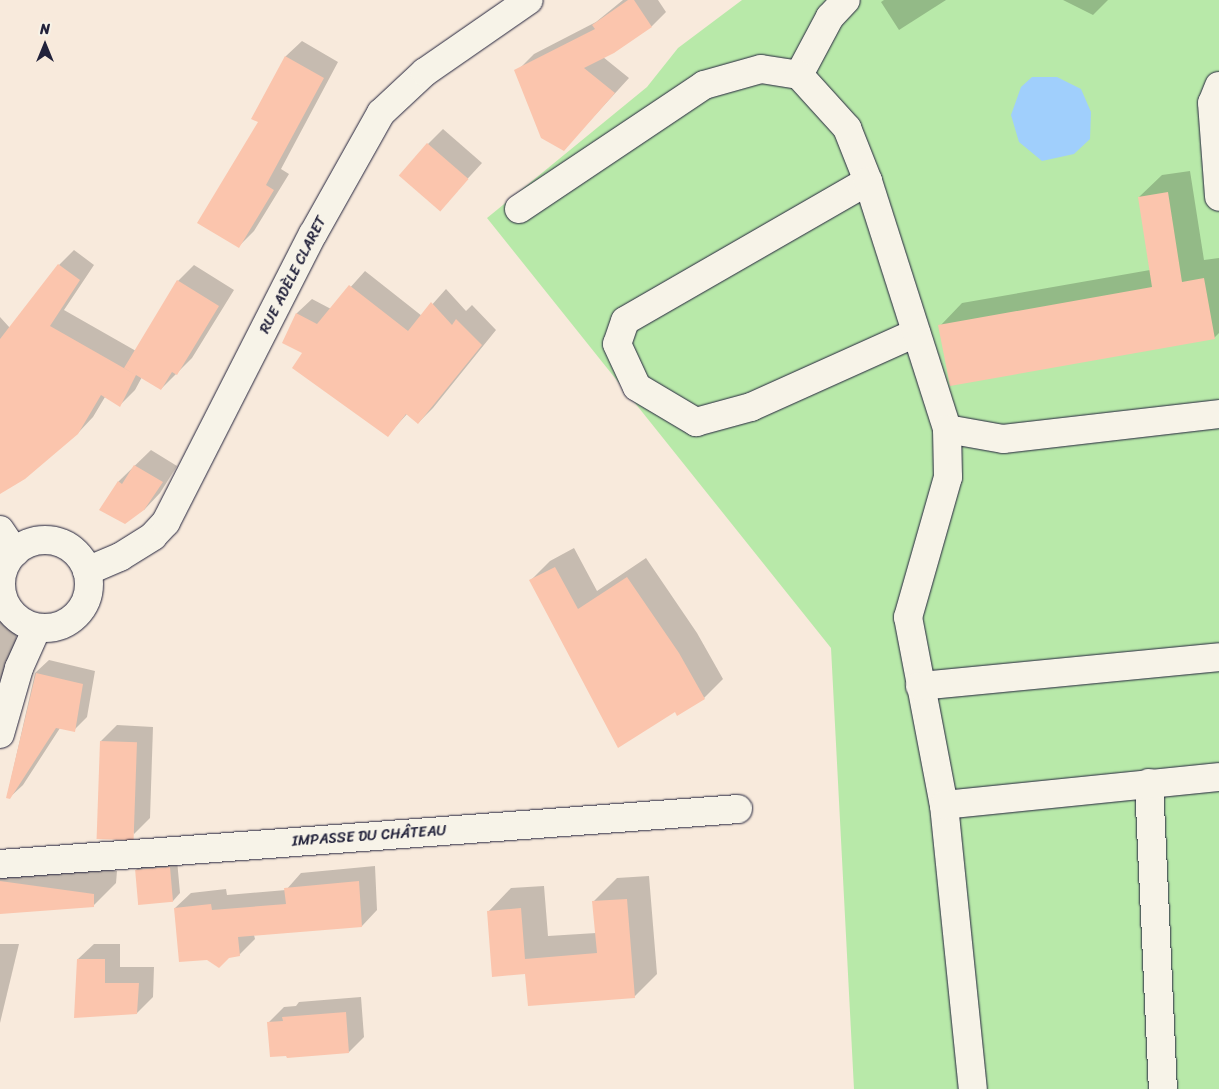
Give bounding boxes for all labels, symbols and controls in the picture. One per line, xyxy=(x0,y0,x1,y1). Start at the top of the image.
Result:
text: N xyxy=(40,17,50,42)
north arrow xyxy=(20,20,70,70)
street label: RUE ADÈLE CLARET xyxy=(256,213,330,337)
street label: IMPASSE DU CHÂTEAU xyxy=(292,822,446,850)

